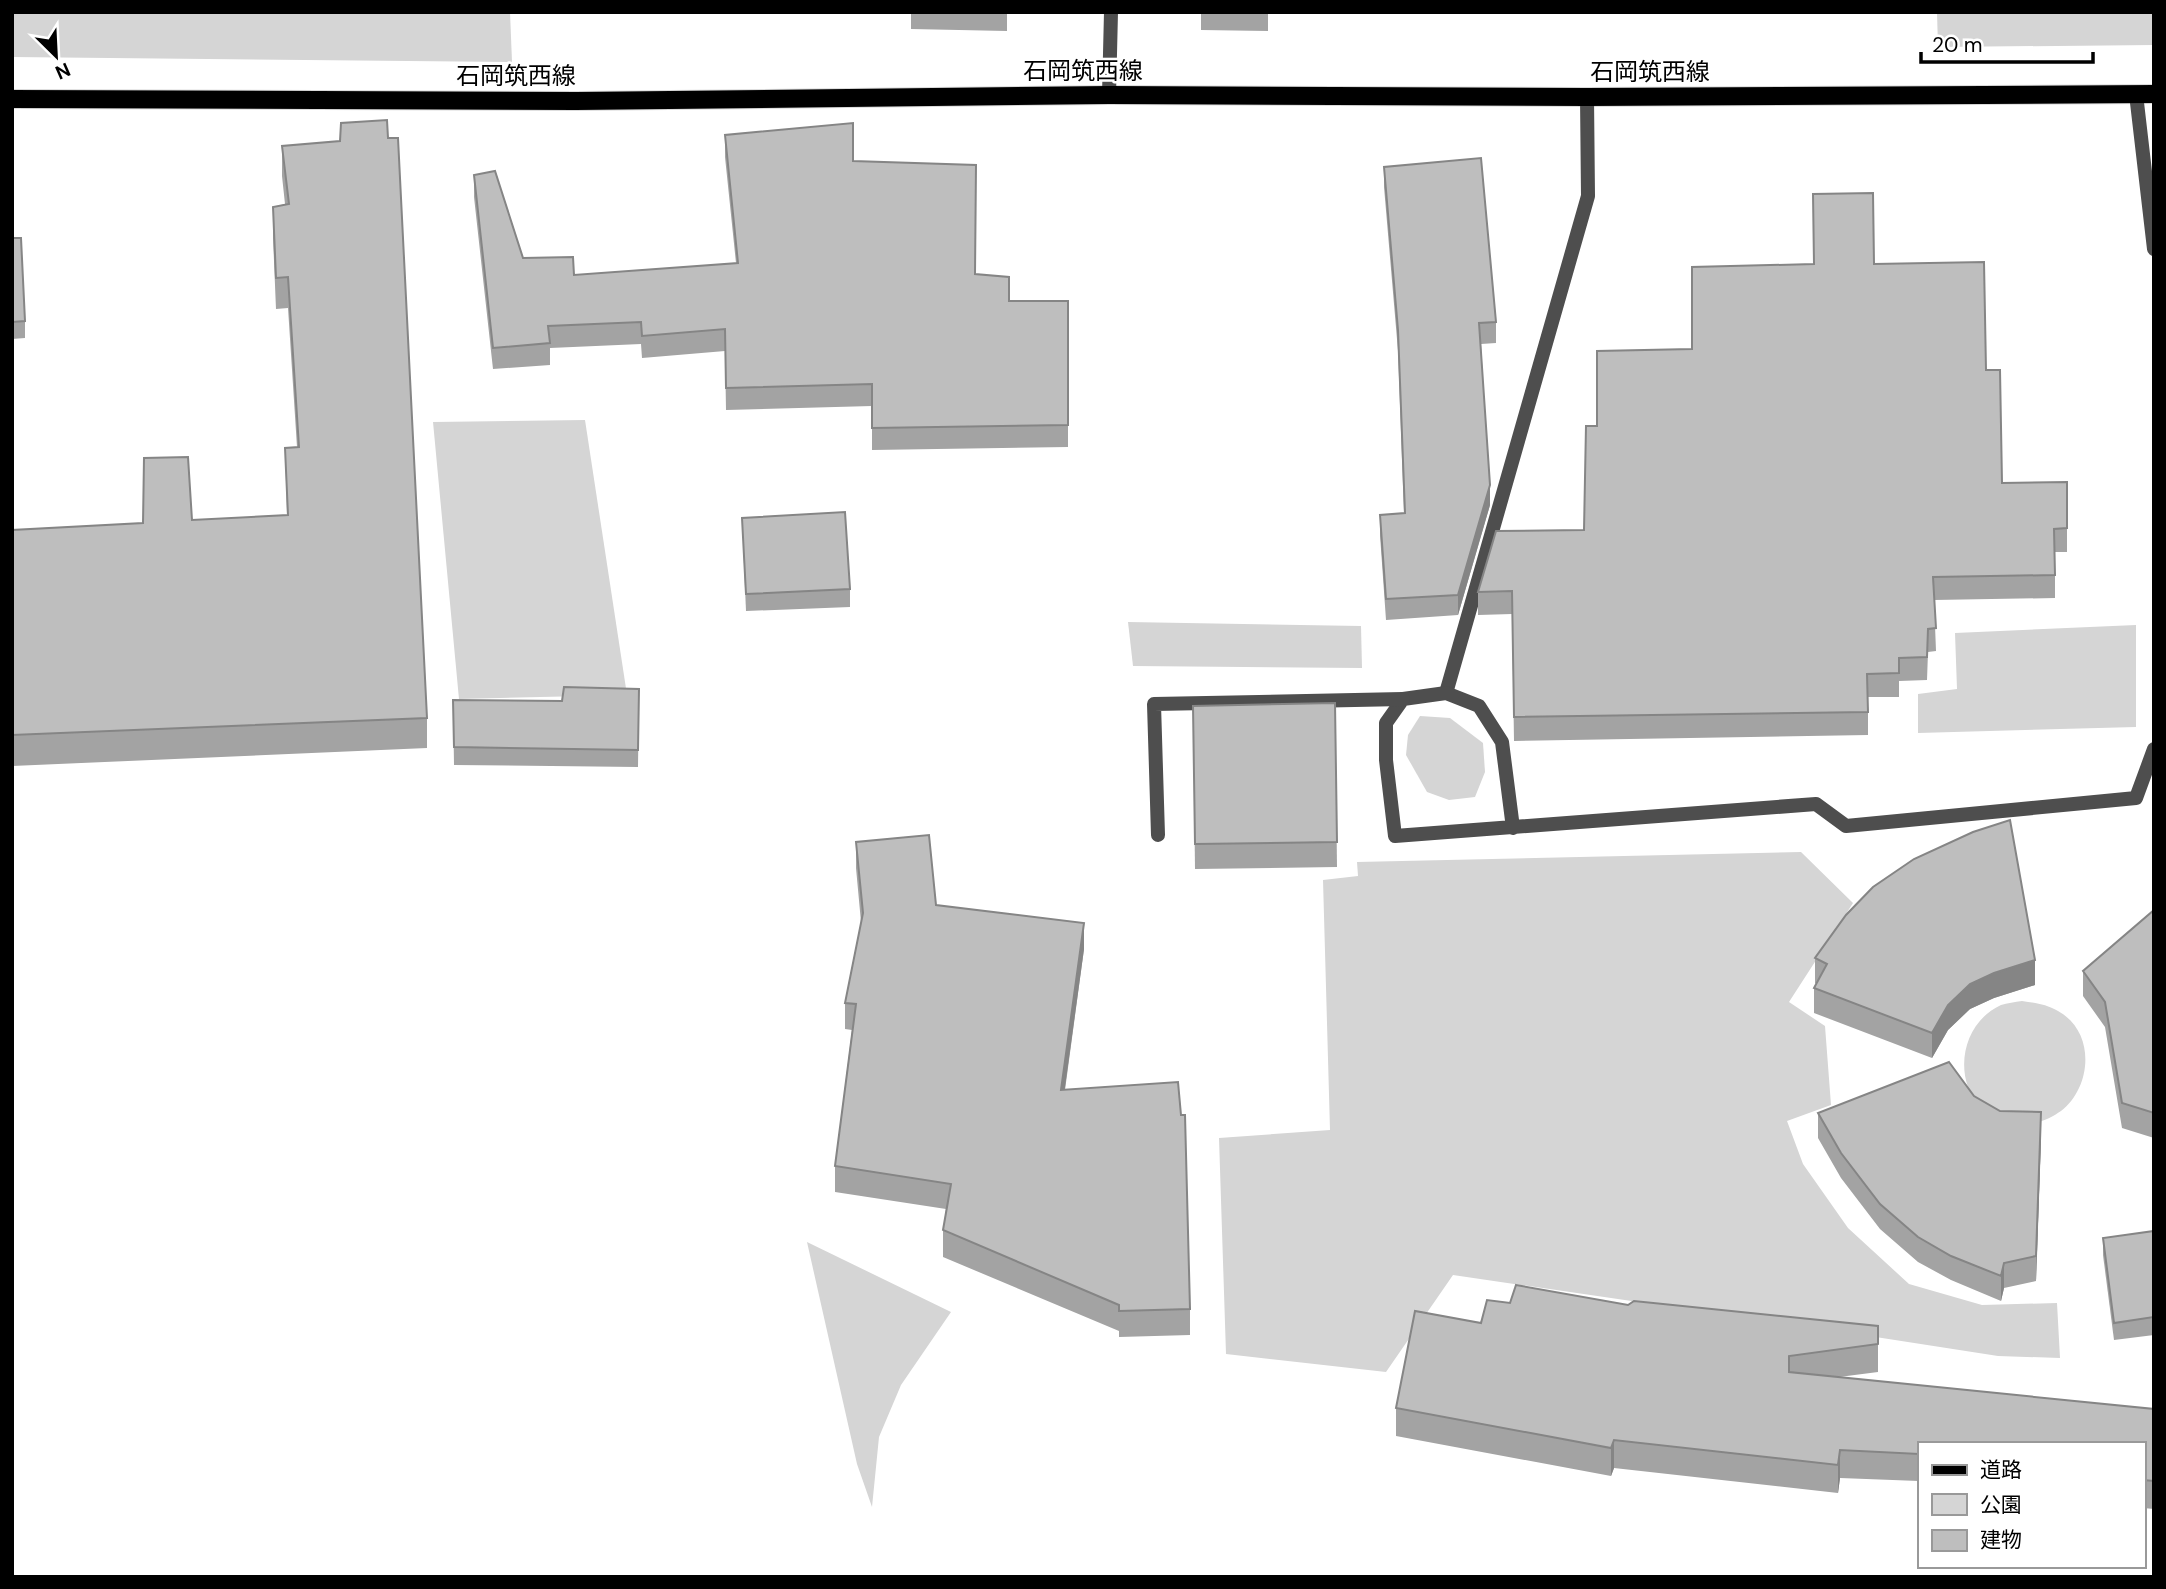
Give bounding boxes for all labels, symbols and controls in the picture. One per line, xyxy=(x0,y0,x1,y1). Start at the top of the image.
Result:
north arrow xyxy=(21,21,91,91)
scale bar xyxy=(1921,21,2092,65)
text: 20 m xyxy=(1932,31,1983,59)
street label: 石岡筑西線 xyxy=(1023,55,1143,86)
street label: 石岡筑西線 xyxy=(1590,56,1710,87)
text: N xyxy=(51,57,74,85)
street label: 石岡筑西線 xyxy=(456,60,576,91)
legend xyxy=(1918,1442,2145,1568)
text: 道路 xyxy=(1980,1456,2022,1484)
text: 公園 xyxy=(1980,1491,2022,1519)
text: 建物 xyxy=(1980,1526,2022,1554)

